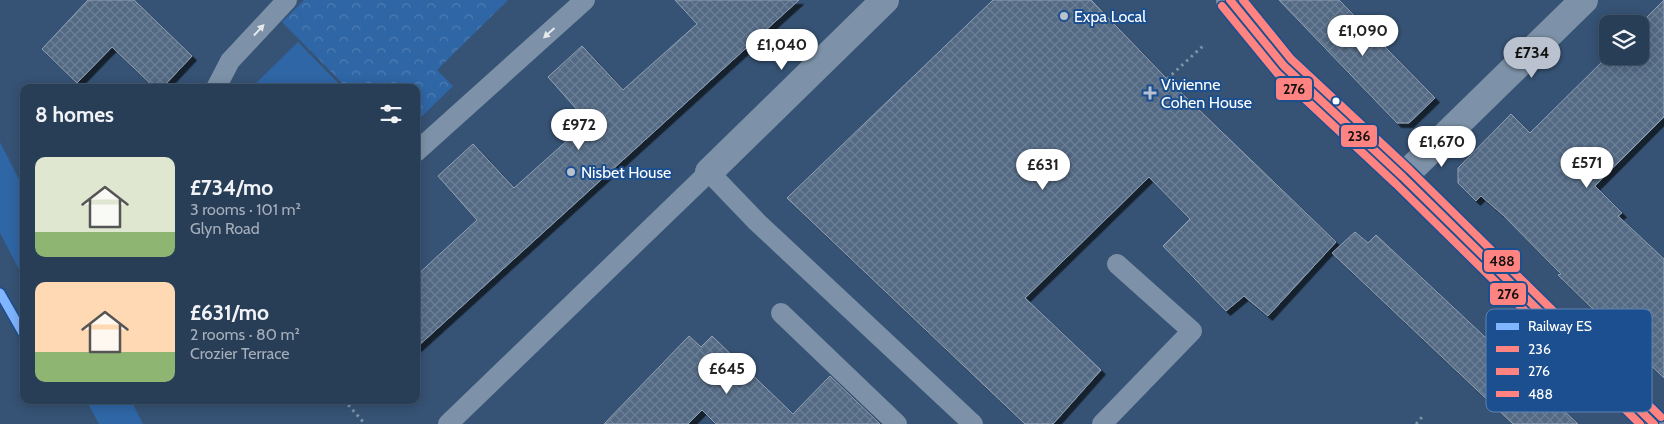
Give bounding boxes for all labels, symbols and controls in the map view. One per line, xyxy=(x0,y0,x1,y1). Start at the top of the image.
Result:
place label: Expa Local xyxy=(1074,7,1146,26)
marker: Expa Local xyxy=(1058,10,1070,22)
pin: £1,090 xyxy=(1322,15,1404,57)
map controls xyxy=(1599,15,1649,65)
button: layers xyxy=(1599,15,1649,65)
text: £1,090 xyxy=(1338,21,1388,40)
one-way arrow xyxy=(253,25,265,37)
one-way arrow xyxy=(543,27,555,39)
pin: £1,040 xyxy=(741,28,823,71)
text: £1,040 xyxy=(757,35,807,54)
pin: £734 xyxy=(1502,36,1562,79)
text: £734 xyxy=(1514,43,1550,62)
place label: Vivienne Cohen House xyxy=(1161,75,1252,112)
line badge: 276 xyxy=(1275,77,1313,101)
text: 276 xyxy=(1283,80,1305,98)
marker: Vivienne Cohen House xyxy=(1143,86,1157,100)
unlabelled marker xyxy=(1331,96,1341,106)
icon: filters xyxy=(377,100,405,128)
text: 8 homes xyxy=(35,102,114,127)
pin: £972 xyxy=(549,108,609,151)
text: £972 xyxy=(562,115,596,134)
line badge: 236 xyxy=(1340,124,1378,148)
pin: £1,670 xyxy=(1401,126,1483,168)
text: 236 xyxy=(1348,127,1371,145)
text: £1,670 xyxy=(1419,132,1465,151)
pin: £571 xyxy=(1557,146,1617,189)
pin: £631 xyxy=(1013,148,1073,191)
text: £571 xyxy=(1572,153,1602,172)
text: £631 xyxy=(1027,155,1059,174)
place label: Nisbet House xyxy=(581,163,671,182)
marker: Nisbet House xyxy=(565,166,577,178)
text: £734/mo xyxy=(190,175,273,200)
icon: home xyxy=(75,177,135,237)
text: 3 rooms · 101 m² xyxy=(190,200,301,219)
text: Glyn Road xyxy=(190,219,260,238)
line badge: 488 xyxy=(1483,249,1521,273)
text: 488 xyxy=(1489,252,1515,270)
line badge: 276 xyxy=(1489,282,1527,306)
text: 276 xyxy=(1497,285,1519,303)
text: £631/mo xyxy=(190,300,269,325)
icon: home xyxy=(75,302,135,362)
legend xyxy=(1486,309,1652,412)
text: Railway ES xyxy=(1528,317,1592,335)
text: 2 rooms · 80 m² xyxy=(190,325,300,344)
text: 236 xyxy=(1528,340,1551,358)
text: Crozier Terrace xyxy=(190,344,290,363)
pin: £645 xyxy=(697,352,757,395)
text: £645 xyxy=(709,359,745,378)
text: 276 xyxy=(1528,362,1550,380)
text: 488 xyxy=(1528,385,1553,403)

